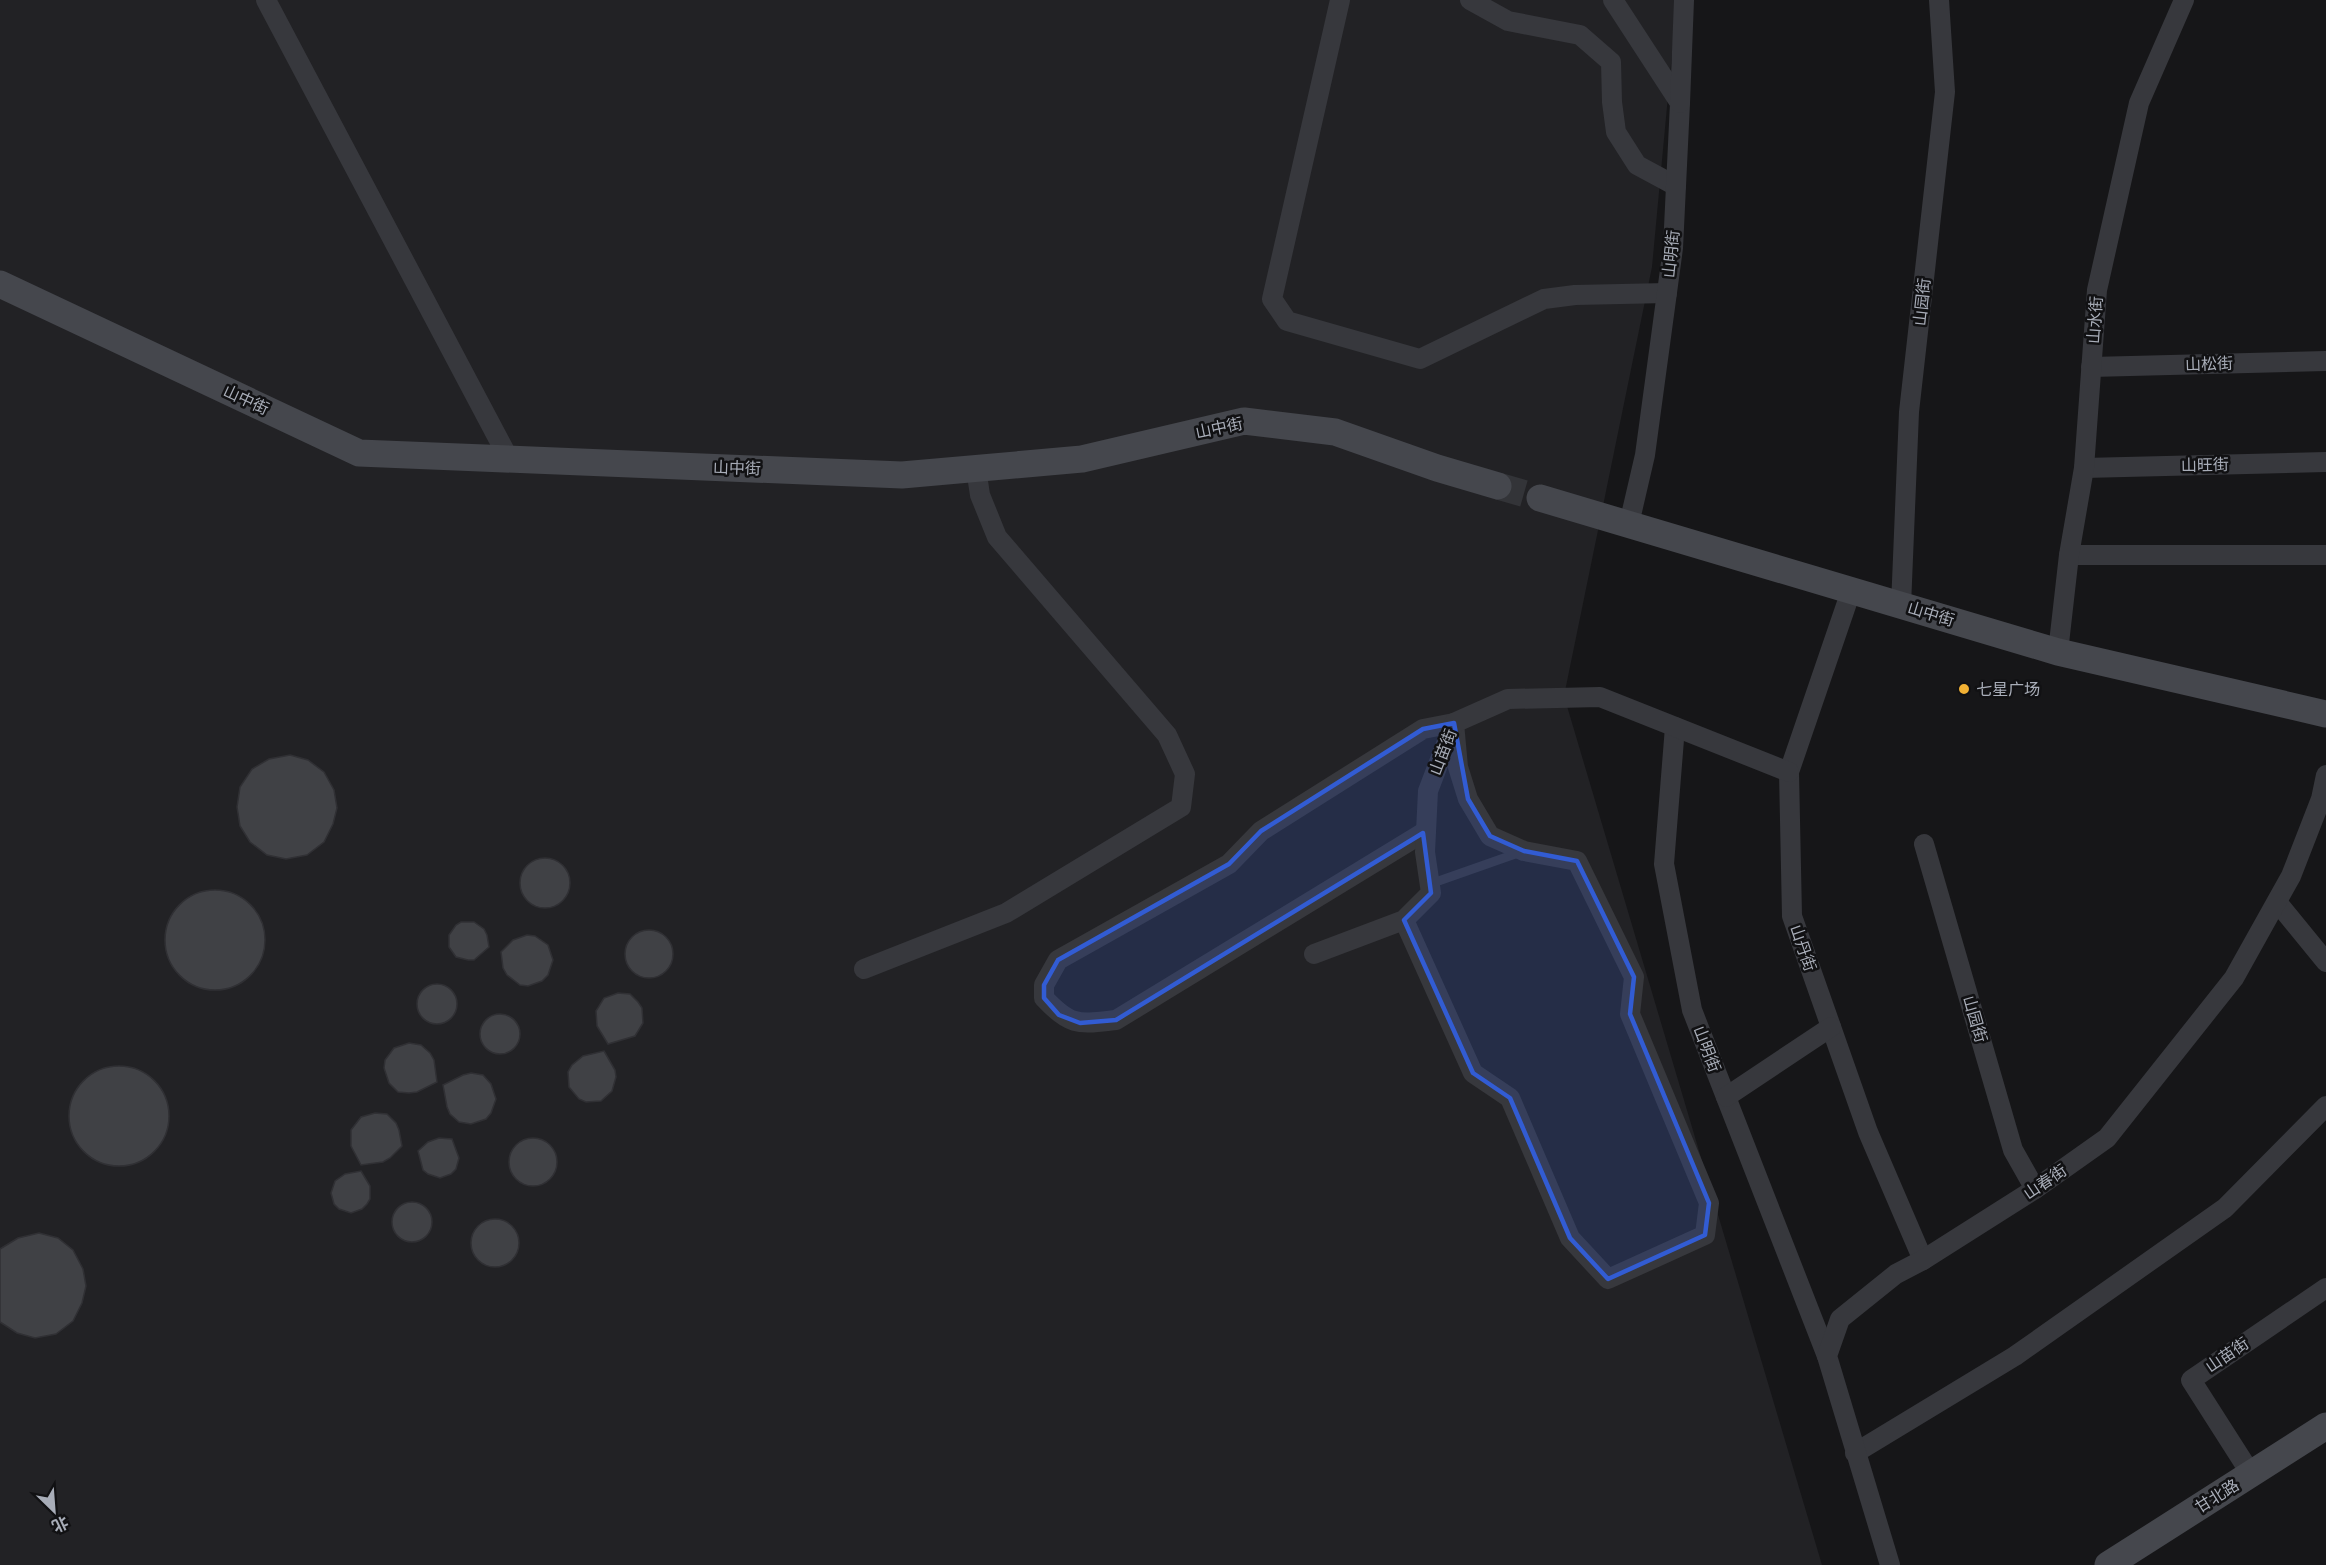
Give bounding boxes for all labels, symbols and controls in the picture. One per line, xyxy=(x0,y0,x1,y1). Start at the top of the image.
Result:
street label: 山明街 xyxy=(1660,229,1682,279)
street label: 山园街 xyxy=(1911,277,1933,327)
street label: 山水街 xyxy=(2085,295,2105,345)
street label: 山松街 xyxy=(2185,355,2233,373)
street label: 山中街 xyxy=(221,382,271,418)
street label: 山中街 xyxy=(1194,415,1244,441)
street label: 山旺街 xyxy=(2181,456,2229,474)
street label: 山中街 xyxy=(713,459,761,477)
street label: 山中街 xyxy=(1906,599,1956,629)
place label: 七星广场 xyxy=(1976,681,2040,698)
marker: 七星广场 xyxy=(1957,682,1971,696)
street label: 山苗街 xyxy=(1426,727,1460,777)
street label: 山丹街 xyxy=(1787,923,1819,973)
street label: 山园街 xyxy=(1960,994,1990,1044)
street label: 山明街 xyxy=(1690,1024,1724,1074)
street label: 山春街 xyxy=(2020,1162,2070,1202)
street label: 山苗街 xyxy=(2202,1335,2252,1375)
street label: 甘北路 xyxy=(2192,1476,2242,1516)
north arrow xyxy=(24,1481,84,1541)
text: 北 xyxy=(49,1513,71,1535)

